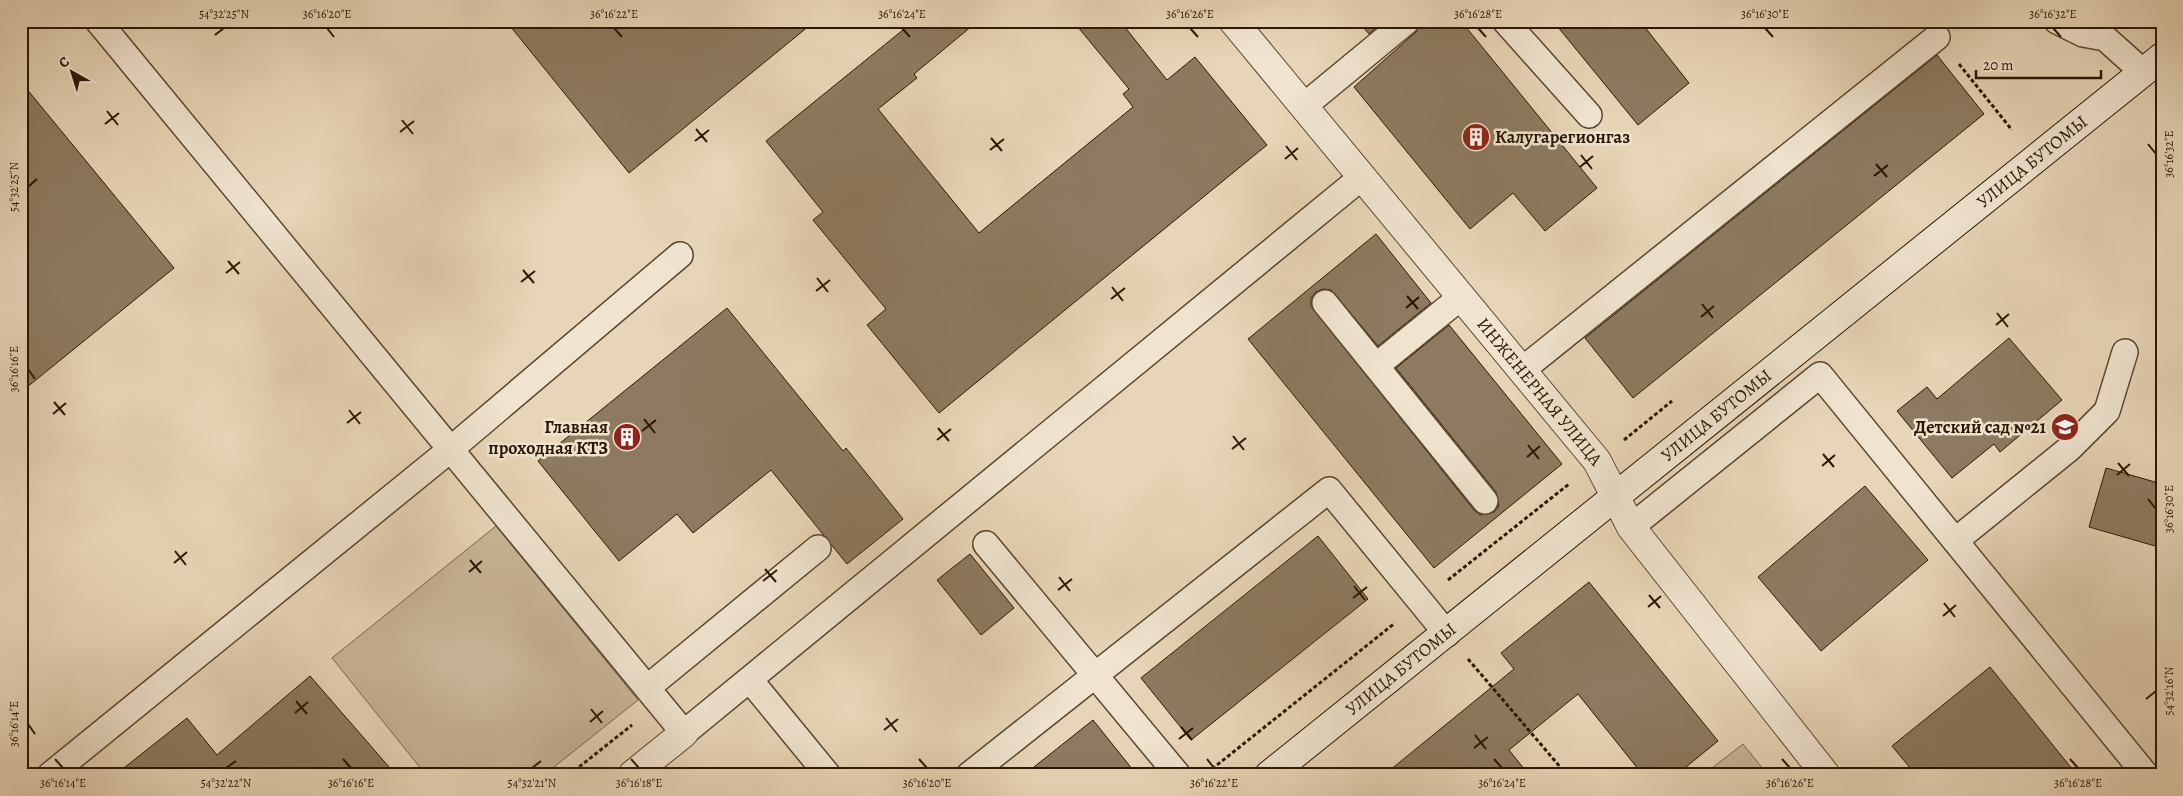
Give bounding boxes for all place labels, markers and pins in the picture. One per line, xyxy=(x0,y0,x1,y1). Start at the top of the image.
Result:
building icon: Калугарегионгаз xyxy=(1461,122,1491,152)
place label: Калугарегионгаз xyxy=(1495,125,1630,149)
school or university icon: Детский сад №21 xyxy=(2050,412,2080,442)
place label: Главная проходная КТЗ xyxy=(488,415,608,460)
place label: Детский сад №21 xyxy=(1914,415,2047,439)
building icon: Главная проходная КТЗ xyxy=(612,422,642,452)

